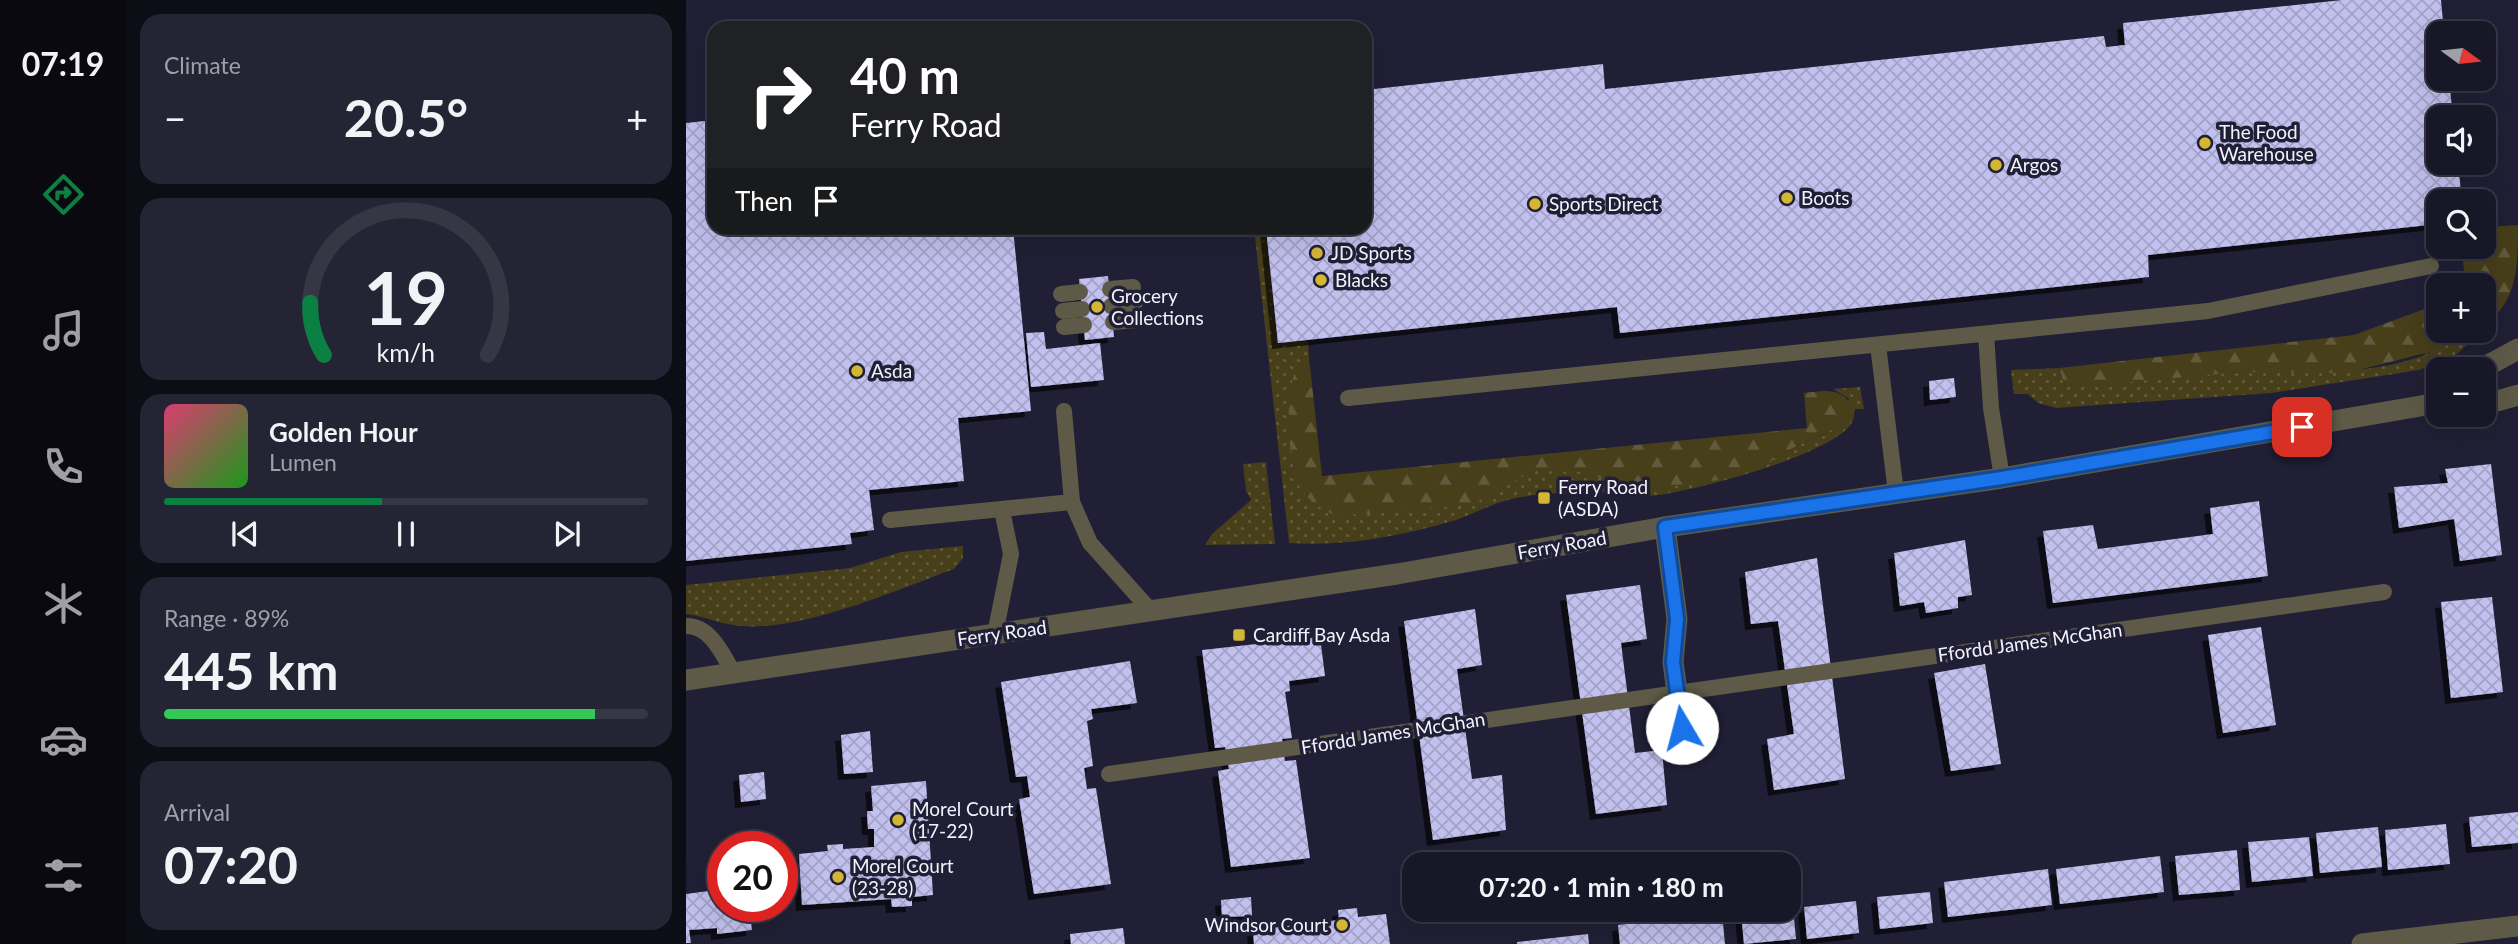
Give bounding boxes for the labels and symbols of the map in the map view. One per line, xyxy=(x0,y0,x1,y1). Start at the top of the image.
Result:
north arrow xyxy=(2426,21,2496,91)
place label: The Food Warehouse xyxy=(2219,120,2314,165)
marker: The Food Warehouse xyxy=(2197,135,2213,151)
place label: Argos xyxy=(2010,153,2058,176)
marker: Argos xyxy=(1988,157,2004,173)
place label: Boots xyxy=(1801,186,1850,209)
marker: Boots xyxy=(1779,190,1795,206)
place label: Sports Direct xyxy=(1549,192,1659,215)
marker: Sports Direct xyxy=(1527,196,1543,212)
place label: JD Sports xyxy=(1331,241,1412,264)
marker: JD Sports xyxy=(1309,245,1325,261)
place label: Blacks xyxy=(1335,268,1388,291)
marker: Blacks xyxy=(1313,272,1329,288)
place label: Grocery Collections xyxy=(1111,284,1204,329)
marker: Grocery Collections xyxy=(1089,299,1105,315)
place label: Asda xyxy=(871,359,912,382)
marker: Asda xyxy=(849,363,865,379)
pin xyxy=(2272,397,2332,457)
place label: Ferry Road (ASDA) xyxy=(1558,475,1648,520)
marker: Ferry Road (ASDA) xyxy=(1536,490,1552,506)
street label: Ferry Road xyxy=(1516,525,1608,564)
street label: Ferry Road xyxy=(956,615,1048,650)
street label: Ffordd James McGhan xyxy=(1936,617,2124,666)
place label: Cardiff Bay Asda xyxy=(1253,623,1390,646)
marker: Cardiff Bay Asda xyxy=(1231,627,1247,643)
position arrow xyxy=(1645,691,1719,765)
street label: Ffordd James McGhan xyxy=(1299,707,1487,758)
place label: Morel Court (17-22) xyxy=(912,797,1014,842)
marker: Morel Court (17-22) xyxy=(890,812,906,828)
speed limit sign: 20 xyxy=(707,831,798,922)
place label: Morel Court (23-28) xyxy=(852,854,954,899)
marker: Morel Court (23-28) xyxy=(830,869,846,885)
place label: Windsor Court xyxy=(1205,913,1328,936)
marker: Windsor Court xyxy=(1334,917,1350,933)

